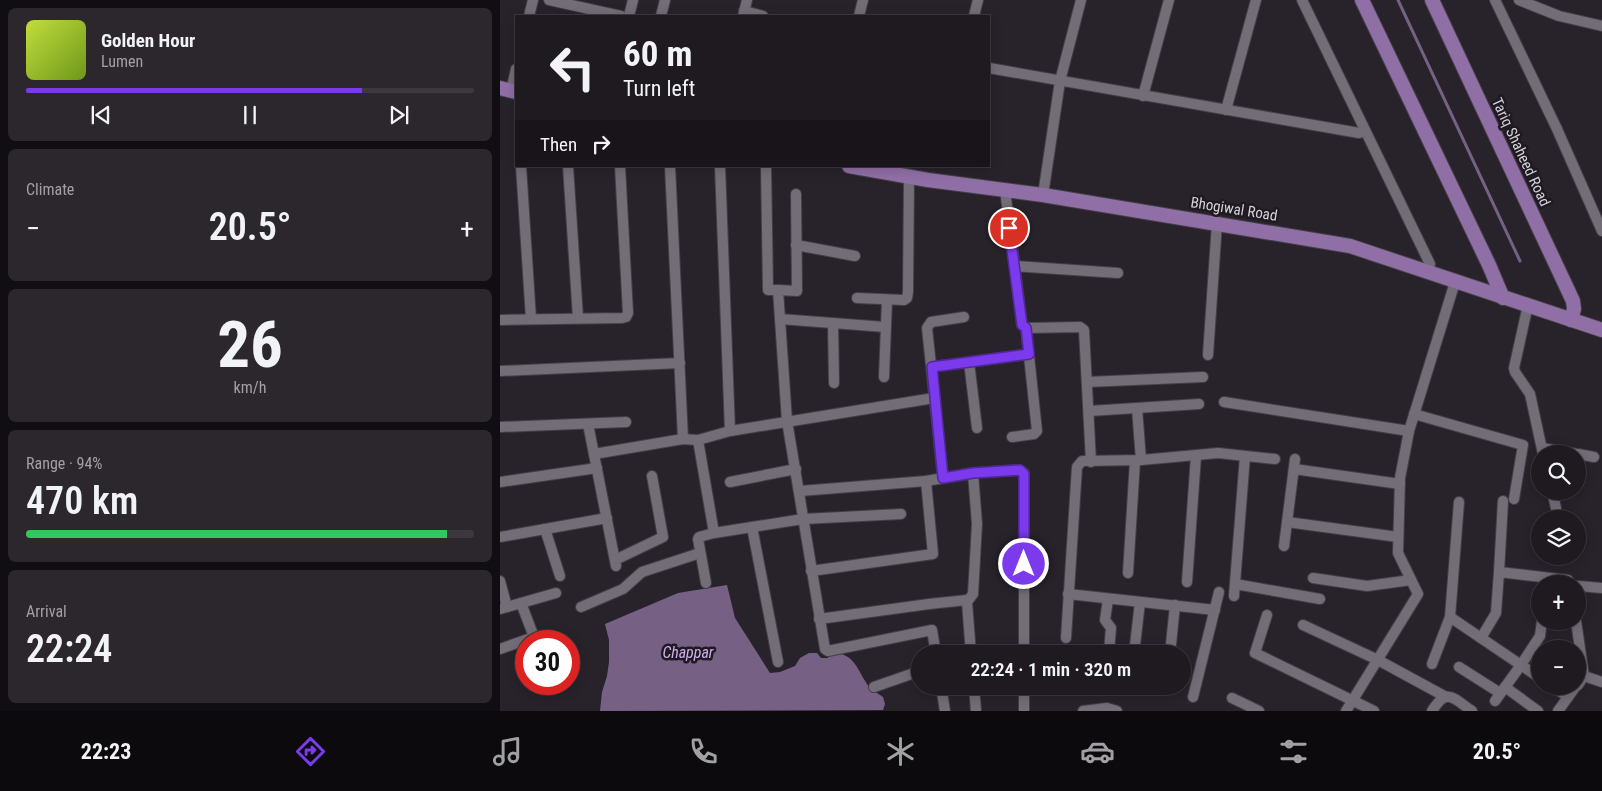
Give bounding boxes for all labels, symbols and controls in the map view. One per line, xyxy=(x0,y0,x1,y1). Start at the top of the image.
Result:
text: Golden Hour xyxy=(101,29,195,52)
text: 60 m xyxy=(623,34,692,75)
icon: left xyxy=(540,35,605,100)
text: Lumen xyxy=(101,52,143,71)
text: Turn left xyxy=(623,76,695,101)
street label: Tariq Shaheed Road xyxy=(1488,95,1554,209)
icon: previous xyxy=(87,101,115,129)
icon: pause xyxy=(236,101,264,129)
icon: next xyxy=(385,101,413,129)
icon: right xyxy=(587,130,615,158)
text: Then xyxy=(540,133,577,156)
text: Climate xyxy=(26,180,74,199)
street label: Bhogiwal Road xyxy=(1189,193,1279,225)
text: 20.5° xyxy=(209,205,291,249)
pin xyxy=(988,207,1030,249)
text: − xyxy=(26,212,40,245)
text: + xyxy=(460,212,474,245)
icon: arrive xyxy=(995,214,1023,242)
text: 26 xyxy=(217,307,283,383)
text: km/h xyxy=(234,378,266,397)
map controls xyxy=(1531,445,1586,695)
button: search xyxy=(1531,445,1586,500)
text: Range · 94% xyxy=(26,454,102,473)
text: 470 km xyxy=(26,479,138,523)
button: layers xyxy=(1531,510,1586,565)
position arrow xyxy=(997,537,1049,589)
button: + xyxy=(1531,575,1586,630)
text: Arrival xyxy=(26,602,67,621)
text: 22:24 xyxy=(26,627,112,671)
speed limit sign: 30 xyxy=(515,630,580,695)
button: − xyxy=(1531,640,1586,695)
water label: Chappar xyxy=(662,643,715,662)
text: 22:24 · 1 min · 320 m xyxy=(971,658,1131,681)
icon: directions xyxy=(293,734,328,769)
icon: music xyxy=(490,734,525,769)
icon: phone xyxy=(686,734,721,769)
icon: climate xyxy=(883,734,918,769)
icon: car xyxy=(1080,734,1115,769)
icon: filters xyxy=(1276,734,1311,769)
text: 22:23 xyxy=(81,739,131,764)
text: 20.5° xyxy=(1473,739,1521,764)

